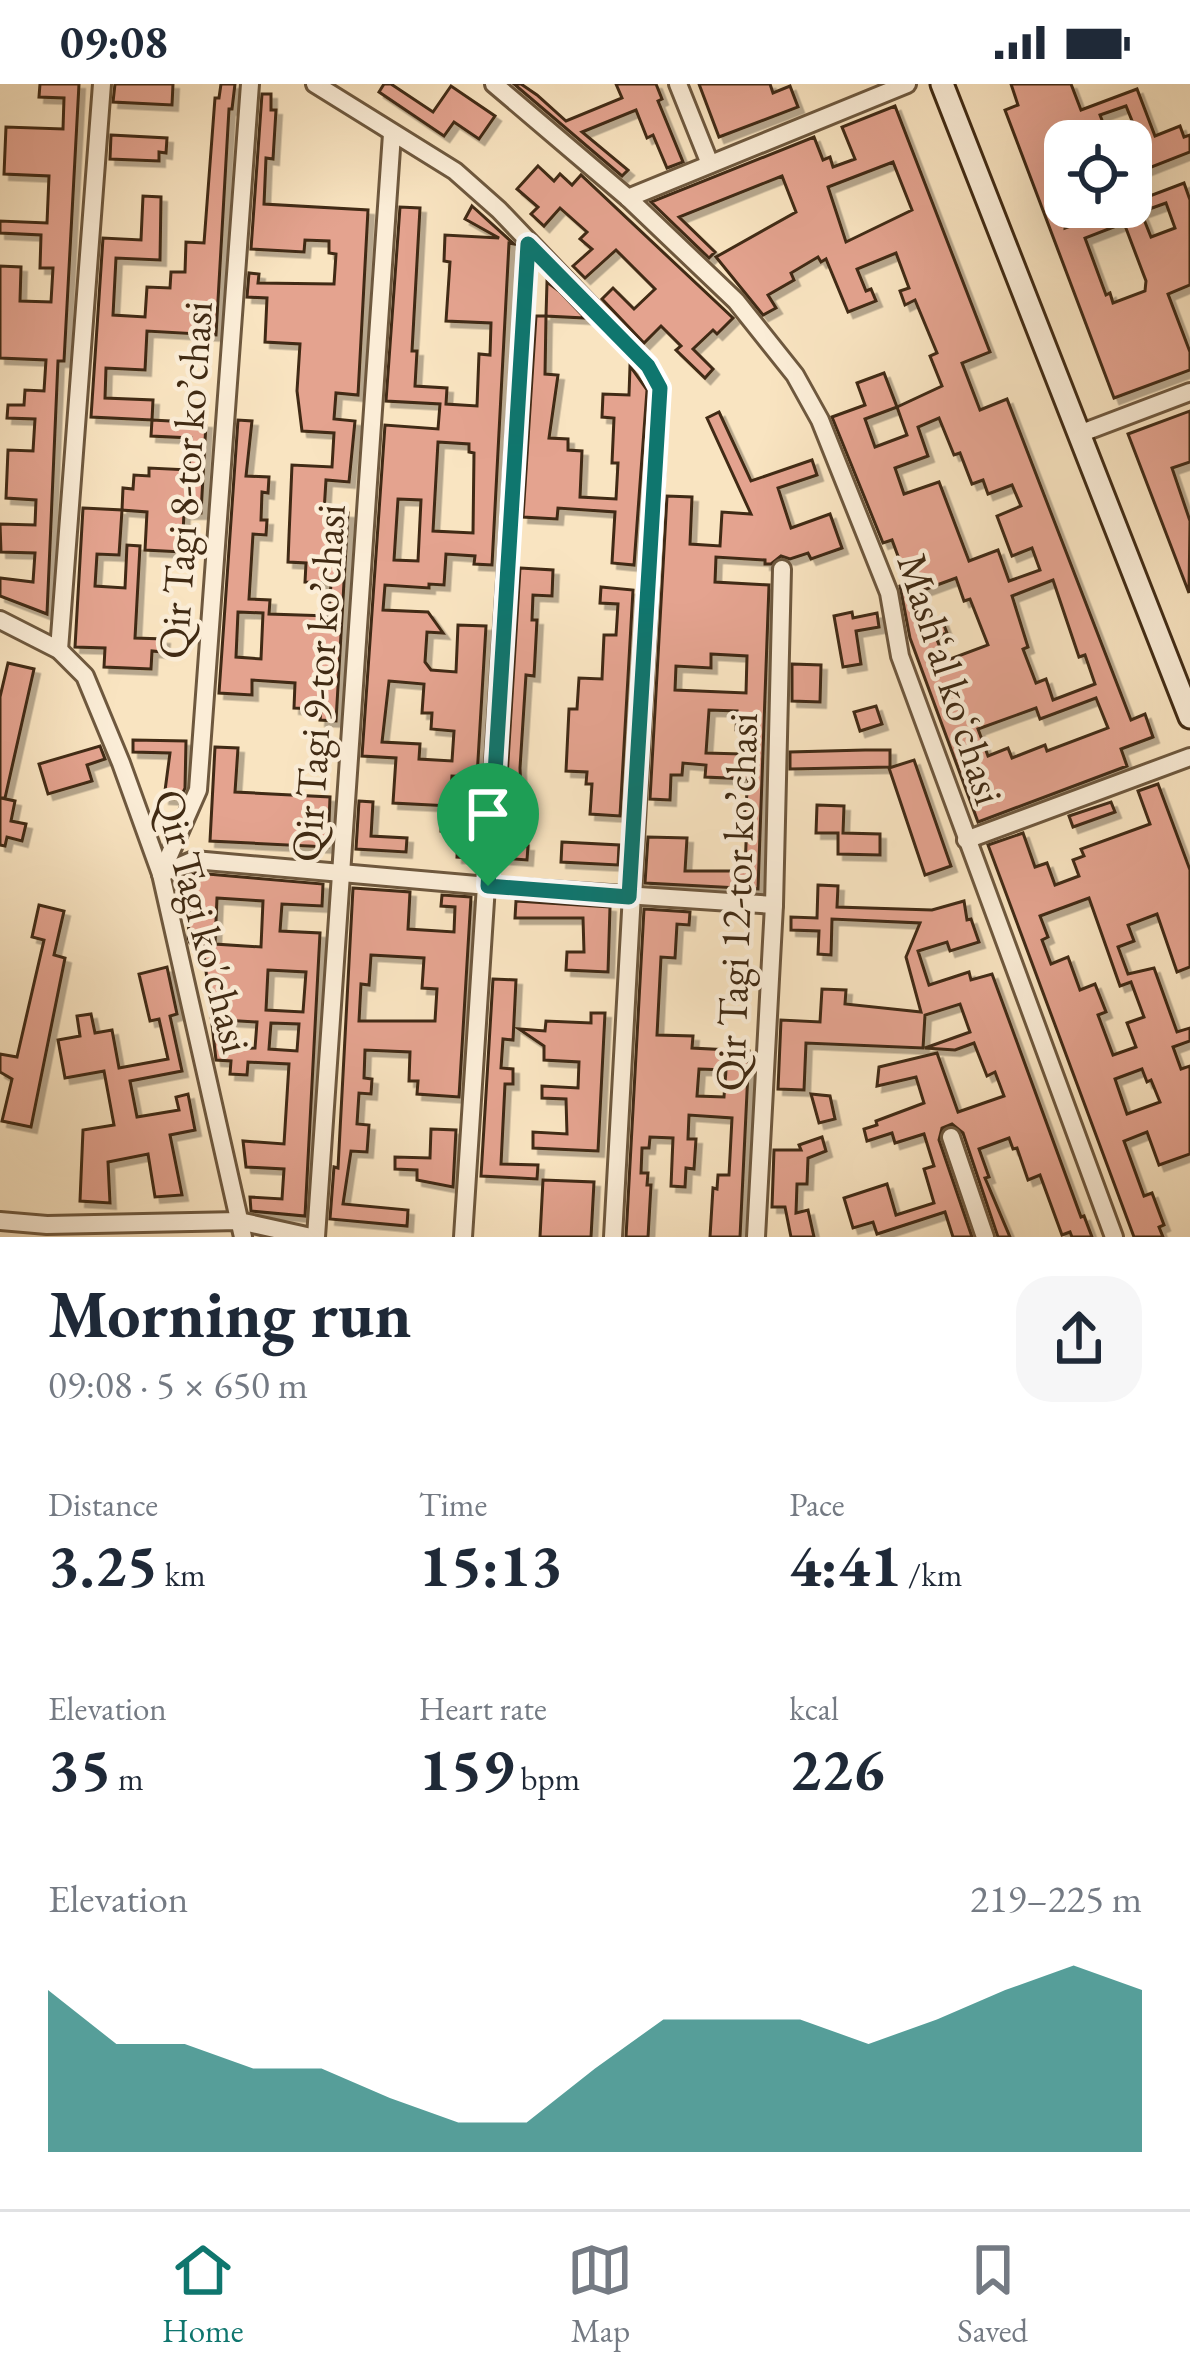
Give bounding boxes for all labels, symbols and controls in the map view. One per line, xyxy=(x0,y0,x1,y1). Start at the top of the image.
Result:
text: 09:08 xyxy=(60,13,168,71)
map controls xyxy=(1044,120,1152,228)
button: locate xyxy=(1044,120,1152,228)
street label: Qir Tagi 8-tor koʼchasi xyxy=(145,299,225,661)
street label: Qir Tagi 9-tor koʼchasi xyxy=(278,502,358,864)
street label: Mashʻal koʻchasi xyxy=(885,546,1017,812)
street label: Qir Tagi 12-tor koʼchasi xyxy=(702,712,770,1092)
pin xyxy=(437,763,539,886)
icon: arrive xyxy=(455,781,521,847)
street label: Qir Tagi ko'chasi xyxy=(141,783,265,1059)
text: Morning run xyxy=(48,1271,412,1357)
button: share xyxy=(1016,1276,1142,1402)
text: 09:08 · 5 × 650 m xyxy=(48,1359,308,1410)
text: Distance xyxy=(48,1483,158,1526)
text: Time xyxy=(419,1483,487,1526)
text: Pace xyxy=(789,1483,845,1526)
text: 3.25 xyxy=(48,1526,158,1604)
text: 15:13 xyxy=(419,1526,563,1604)
text: 4:41 xyxy=(789,1526,901,1604)
text: km xyxy=(158,1553,206,1596)
text: /km xyxy=(901,1553,962,1596)
text: Elevation xyxy=(48,1687,167,1730)
text: Heart rate xyxy=(419,1687,547,1730)
text: kcal xyxy=(789,1687,839,1730)
text: 35 xyxy=(48,1730,111,1808)
text: 159 xyxy=(419,1730,514,1808)
text: 226 xyxy=(789,1730,885,1808)
text: m xyxy=(111,1757,144,1800)
text: bpm xyxy=(514,1757,580,1800)
text: Elevation xyxy=(48,1873,188,1924)
text: 219–225 m xyxy=(970,1873,1142,1924)
tab: Home xyxy=(162,2237,244,2352)
tab: Map xyxy=(567,2237,633,2352)
tab: Saved xyxy=(957,2237,1028,2352)

